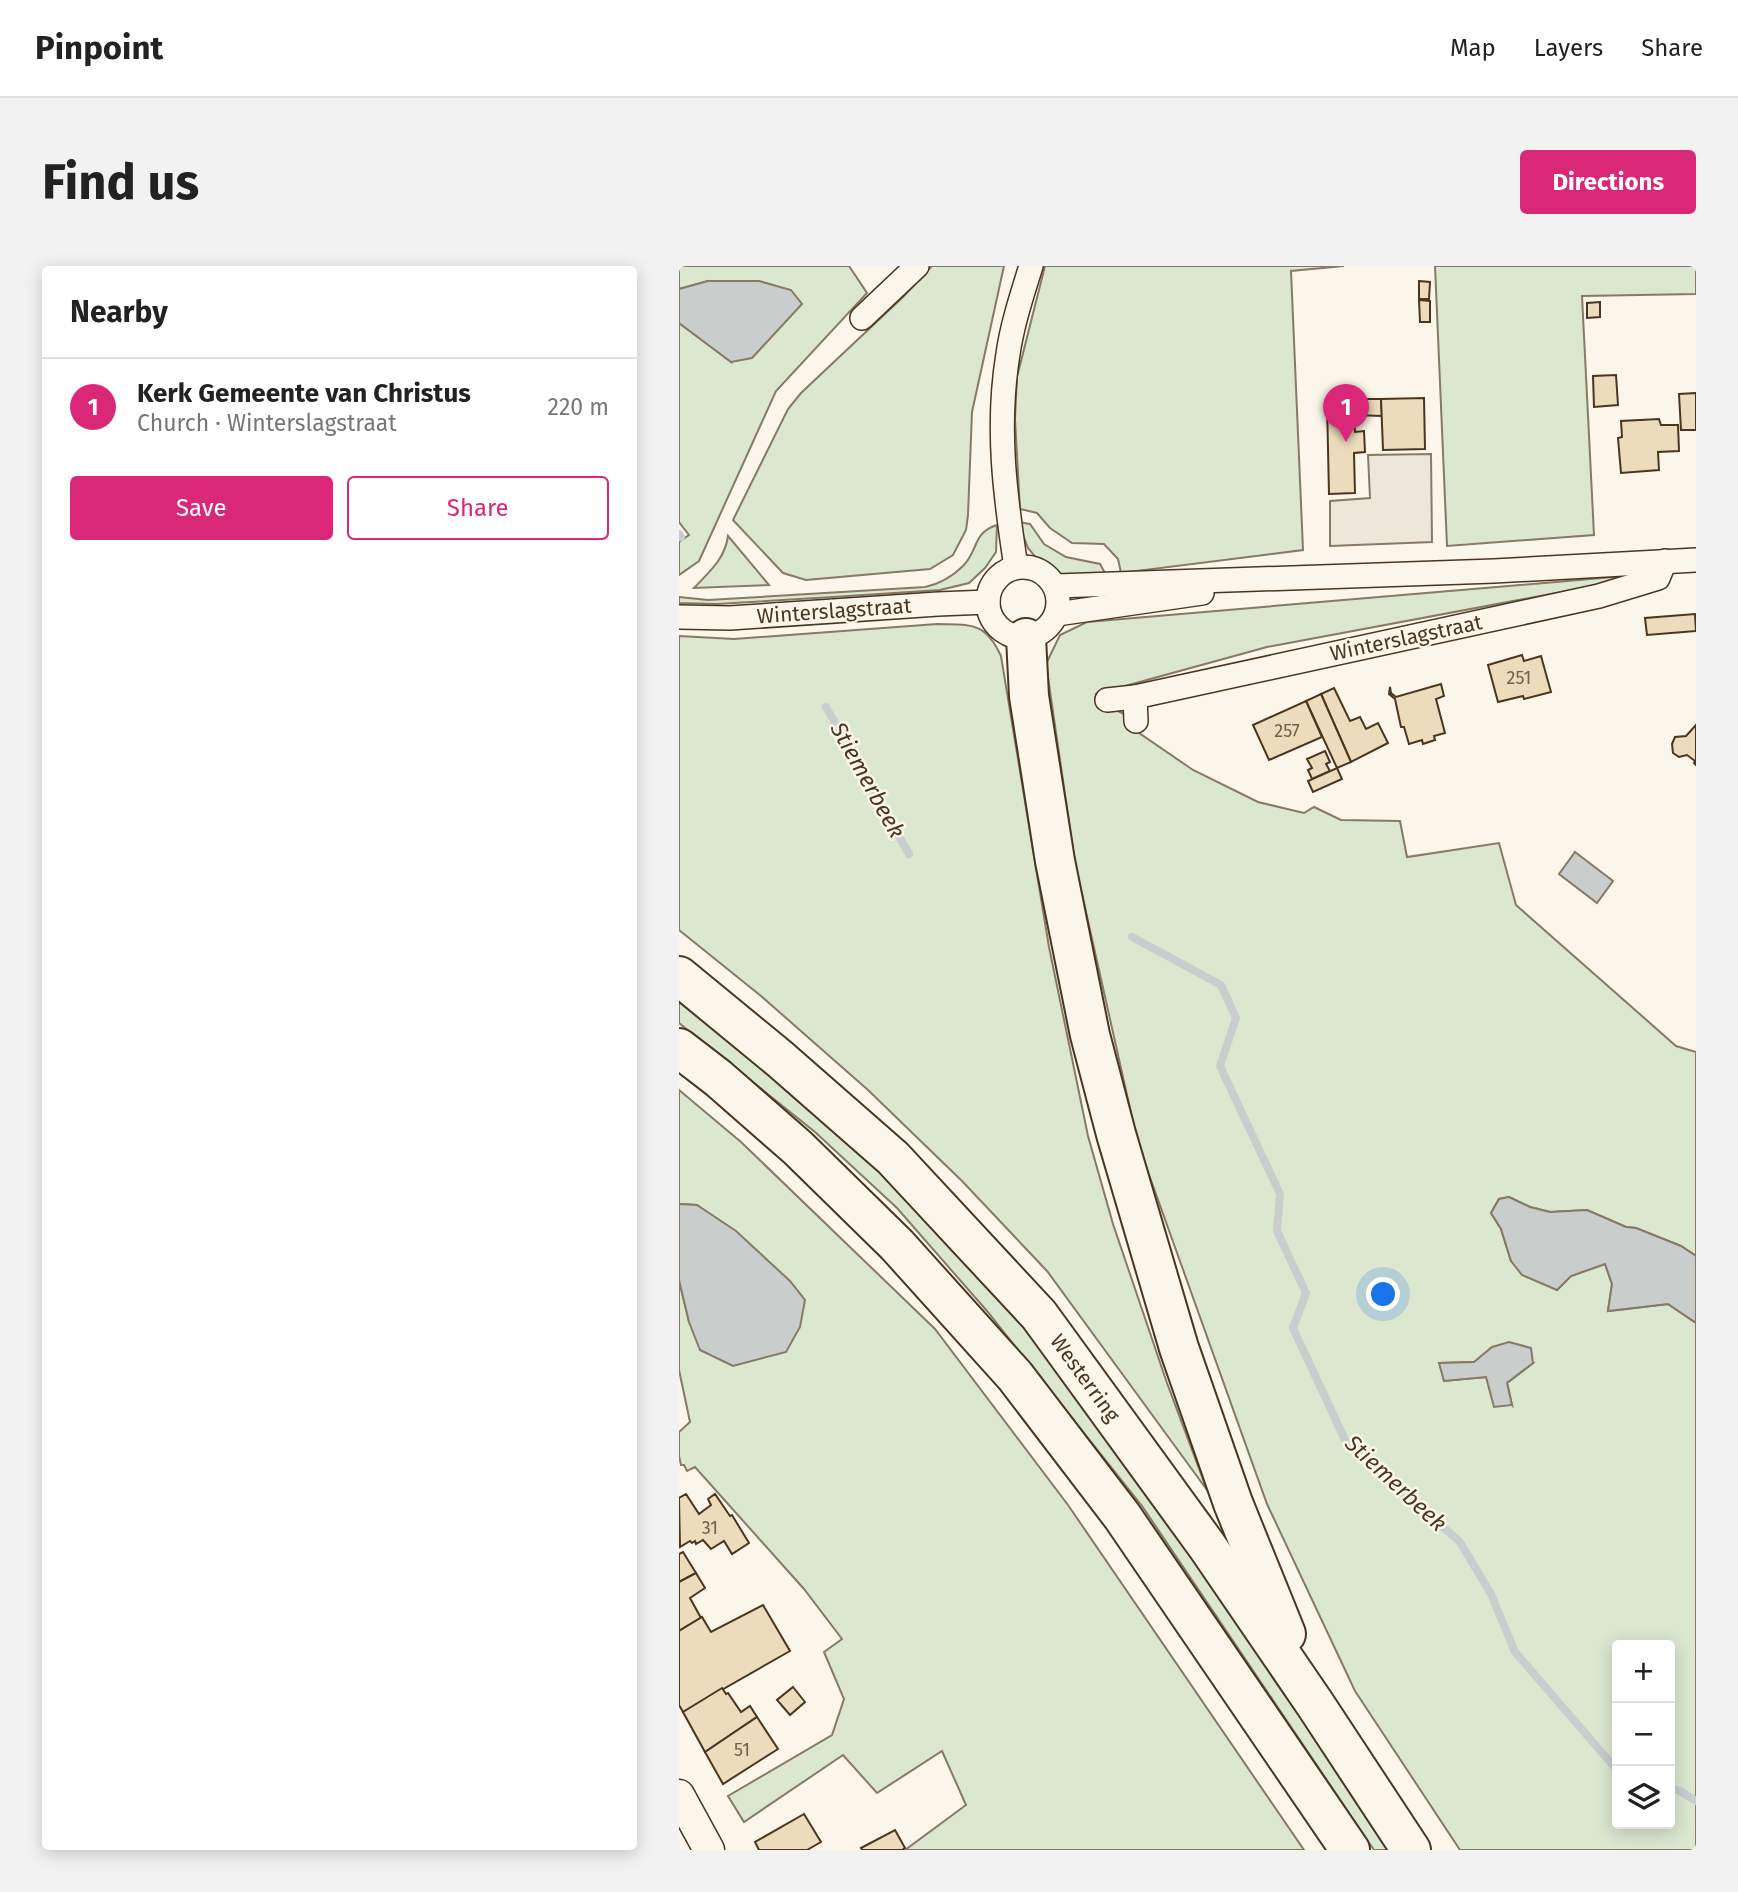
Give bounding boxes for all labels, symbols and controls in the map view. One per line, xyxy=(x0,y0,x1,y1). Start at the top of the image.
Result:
text: Pinpoint xyxy=(35,28,163,68)
text: Map xyxy=(1450,34,1496,62)
text: Layers xyxy=(1534,34,1603,62)
text: Share xyxy=(1641,34,1703,62)
button: Directions xyxy=(1520,150,1696,214)
text: Find us xyxy=(42,153,199,212)
text: Nearby xyxy=(70,294,168,330)
text: Kerk Gemeente van Christus xyxy=(137,378,471,409)
pin: 1 xyxy=(1323,384,1369,442)
text: 1 xyxy=(88,393,98,421)
text: 220 m xyxy=(548,393,609,421)
text: Church · Winterslagstraat xyxy=(137,409,397,437)
button: Save xyxy=(70,476,333,540)
button: Share xyxy=(347,476,609,540)
street label: Winterslagstraat xyxy=(756,593,913,629)
street label: Winterslagstraat xyxy=(1327,609,1485,667)
house number: 251 xyxy=(1507,667,1531,689)
water label: Stiemerbeek xyxy=(824,716,911,843)
house number: 257 xyxy=(1274,720,1300,742)
your location xyxy=(1366,1277,1400,1311)
street label: Westerring xyxy=(1044,1329,1126,1427)
water label: Stiemerbeek xyxy=(1339,1428,1453,1537)
house number: 31 xyxy=(702,1517,718,1539)
map controls xyxy=(1612,1640,1675,1829)
button: + xyxy=(1612,1640,1675,1703)
button: − xyxy=(1612,1703,1675,1766)
house number: 51 xyxy=(734,1739,750,1761)
button: layers xyxy=(1612,1766,1675,1829)

